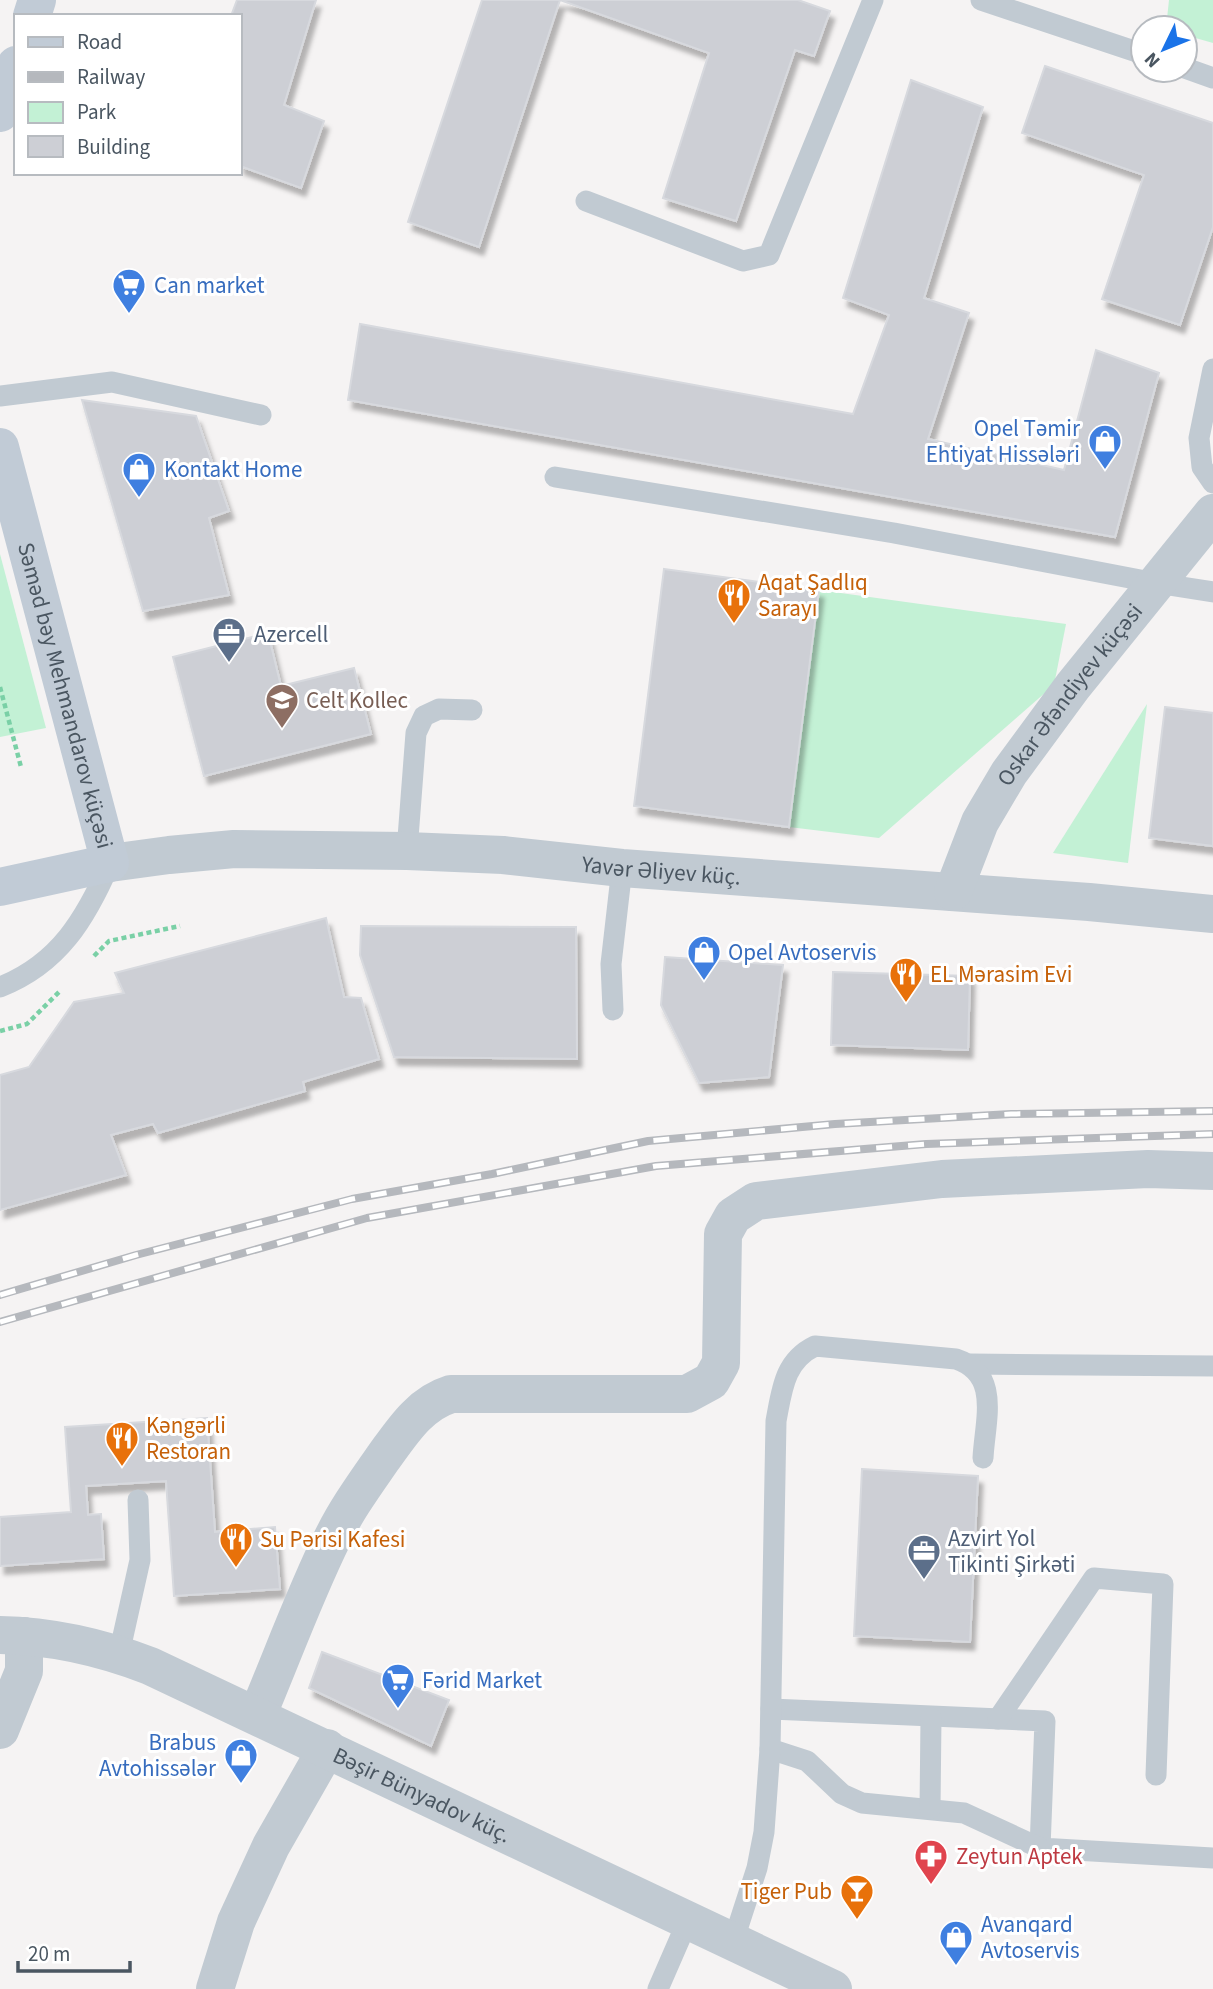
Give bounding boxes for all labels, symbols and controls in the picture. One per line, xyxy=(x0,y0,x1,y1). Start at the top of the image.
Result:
legend xyxy=(14,14,242,175)
north arrow xyxy=(1129,14,1199,84)
text: Road xyxy=(77,27,122,57)
text: N xyxy=(1138,46,1167,73)
text: Railway xyxy=(77,62,145,92)
text: Park xyxy=(77,97,117,127)
text: Building xyxy=(77,132,151,162)
supermarket icon: Can market xyxy=(110,266,148,315)
place label: Can market xyxy=(154,269,265,302)
place label: Opel Təmir Ehtiyat Hissələri xyxy=(926,412,1081,471)
shop icon: Opel Təmir Ehtiyat Hissələri xyxy=(1086,422,1124,471)
shop icon: Kontakt Home xyxy=(120,450,158,499)
place label: Kontakt Home xyxy=(164,453,302,486)
street label: Səməd bəy Mehmandarov küçəsi xyxy=(9,539,122,852)
place label: Aqat Şadlıq Sarayı xyxy=(758,566,868,625)
restaurant icon: Aqat Şadlıq Sarayı xyxy=(715,576,753,625)
street label: Oskar Əfəndiyev küçəsi xyxy=(989,596,1150,792)
office icon: Azercell xyxy=(210,615,248,664)
place label: Azercell xyxy=(254,618,328,651)
school or university icon: Celt Kollec xyxy=(263,681,301,730)
place label: Celt Kollec xyxy=(306,684,408,717)
street label: Yavər Əliyev küç. xyxy=(579,847,742,893)
shop icon: Opel Avtoservis xyxy=(685,933,723,982)
place label: Opel Avtoservis xyxy=(728,936,877,969)
restaurant icon: EL Mərasim Evi xyxy=(887,955,925,1004)
place label: EL Mərasim Evi xyxy=(930,958,1072,991)
place label: Kəngərli Restoran xyxy=(146,1409,231,1468)
restaurant icon: Kəngərli Restoran xyxy=(103,1419,141,1468)
restaurant icon: Su Pərisi Kafesi xyxy=(217,1520,255,1569)
place label: Azvirt Yol Tikinti Şirkəti xyxy=(948,1522,1075,1581)
place label: Su Pərisi Kafesi xyxy=(260,1523,405,1556)
office icon: Azvirt Yol Tikinti Şirkəti xyxy=(905,1532,943,1581)
supermarket icon: Fərid Market xyxy=(379,1661,417,1710)
place label: Fərid Market xyxy=(422,1664,542,1697)
place label: Brabus Avtohissələr xyxy=(99,1726,217,1785)
shop icon: Brabus Avtohissələr xyxy=(222,1736,260,1785)
street label: Bəşir Bünyadov küç. xyxy=(328,1738,517,1851)
pharmacy icon: Zeytun Aptek xyxy=(912,1837,950,1886)
place label: Zeytun Aptek xyxy=(956,1840,1083,1873)
bar icon: Tiger Pub xyxy=(838,1872,876,1921)
place label: Tiger Pub xyxy=(740,1875,832,1908)
place label: Avanqard Avtoservis xyxy=(981,1908,1080,1967)
shop icon: Avanqard Avtoservis xyxy=(937,1918,975,1967)
scale bar xyxy=(18,1930,130,1974)
text: 20 m xyxy=(28,1939,70,1969)

